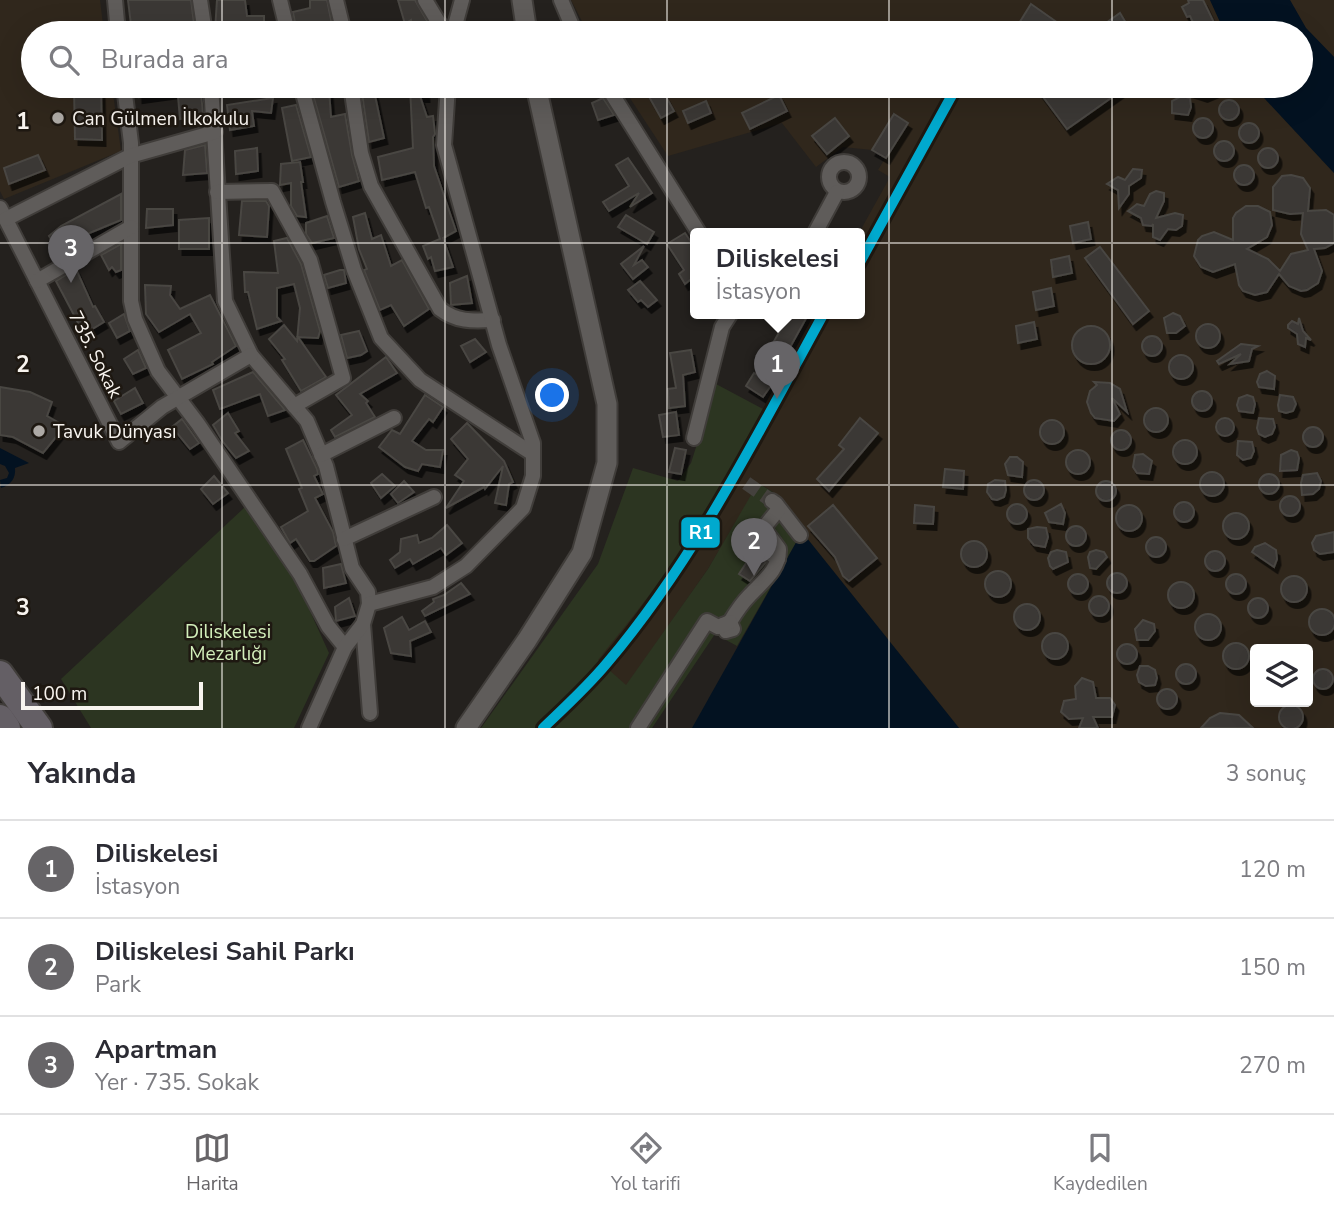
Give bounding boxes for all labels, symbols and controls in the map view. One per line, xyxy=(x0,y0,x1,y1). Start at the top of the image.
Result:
search box xyxy=(21,21,1313,98)
icon: search xyxy=(45,41,83,79)
text: Burada ara xyxy=(101,42,228,77)
text: 1 xyxy=(16,106,30,137)
place label: Can Gülmen İlkokulu xyxy=(72,106,249,132)
marker: Can Gülmen İlkokulu xyxy=(50,110,66,126)
pin: 3 xyxy=(48,225,94,283)
popup xyxy=(690,228,865,319)
text: Diliskelesi xyxy=(716,241,839,276)
text: İstasyon xyxy=(716,276,801,307)
street label: 735. Sokak xyxy=(62,306,128,403)
pin: 1 xyxy=(754,341,800,399)
text: 2 xyxy=(16,349,30,380)
your location xyxy=(535,378,569,412)
place label: Tavuk Dünyası xyxy=(53,419,176,445)
marker: Tavuk Dünyası xyxy=(31,423,47,439)
line badge: R1 xyxy=(680,516,721,549)
pin: 2 xyxy=(731,518,777,576)
text: R1 xyxy=(689,520,713,546)
text: 3 xyxy=(16,592,30,623)
park label: Diliskelesi Mezarlığı xyxy=(185,619,271,667)
map controls xyxy=(1250,644,1313,707)
button: layers xyxy=(1250,644,1313,707)
scale bar xyxy=(21,679,203,711)
text: 100 m xyxy=(32,681,87,707)
text: Yakında xyxy=(28,753,136,794)
text: 3 sonuç xyxy=(1226,758,1306,789)
text: Diliskelesi xyxy=(95,836,218,871)
text: 1 xyxy=(44,854,58,885)
text: 120 m xyxy=(1239,854,1306,885)
text: İstasyon xyxy=(95,871,180,902)
text: Diliskelesi Sahil Parkı xyxy=(95,934,355,969)
text: 2 xyxy=(44,952,58,983)
text: 150 m xyxy=(1239,952,1306,983)
text: Park xyxy=(95,969,141,1000)
text: Apartman xyxy=(95,1032,217,1067)
text: 3 xyxy=(44,1050,58,1081)
text: 270 m xyxy=(1239,1050,1306,1081)
text: Yer · 735. Sokak xyxy=(95,1067,259,1098)
tab: Harita xyxy=(186,1129,239,1197)
tab: Yol tarifi xyxy=(611,1129,681,1197)
tab: Kaydedilen xyxy=(1053,1129,1148,1197)

